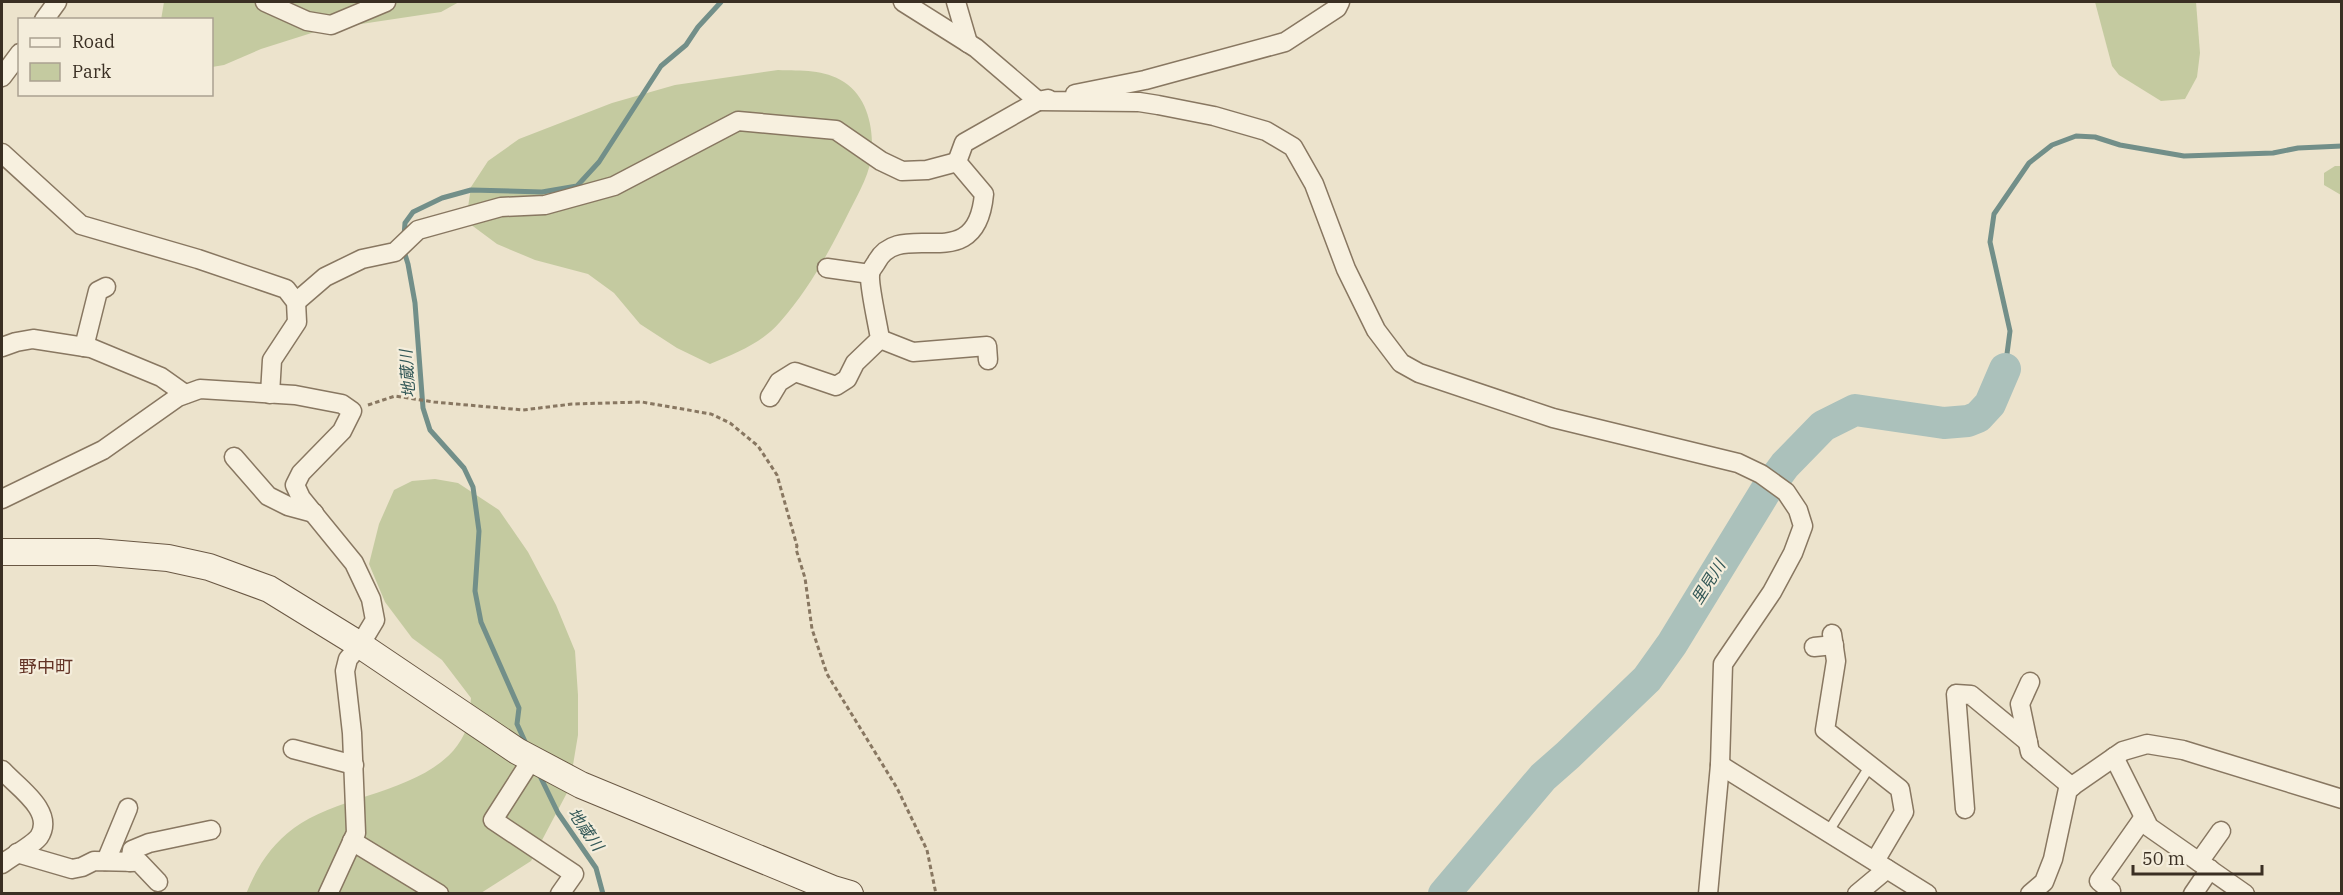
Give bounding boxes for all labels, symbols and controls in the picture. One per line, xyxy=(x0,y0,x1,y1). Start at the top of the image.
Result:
legend xyxy=(18,18,213,96)
text: Road xyxy=(72,30,115,53)
text: Park xyxy=(72,60,112,83)
water label: 地蔵川 xyxy=(395,347,419,399)
water label: 里見川 xyxy=(1687,555,1730,608)
district label: 野中町 xyxy=(19,655,73,678)
water label: 地蔵川 xyxy=(564,804,609,856)
scale bar xyxy=(2133,838,2262,876)
text: 50 m xyxy=(2142,847,2185,870)

